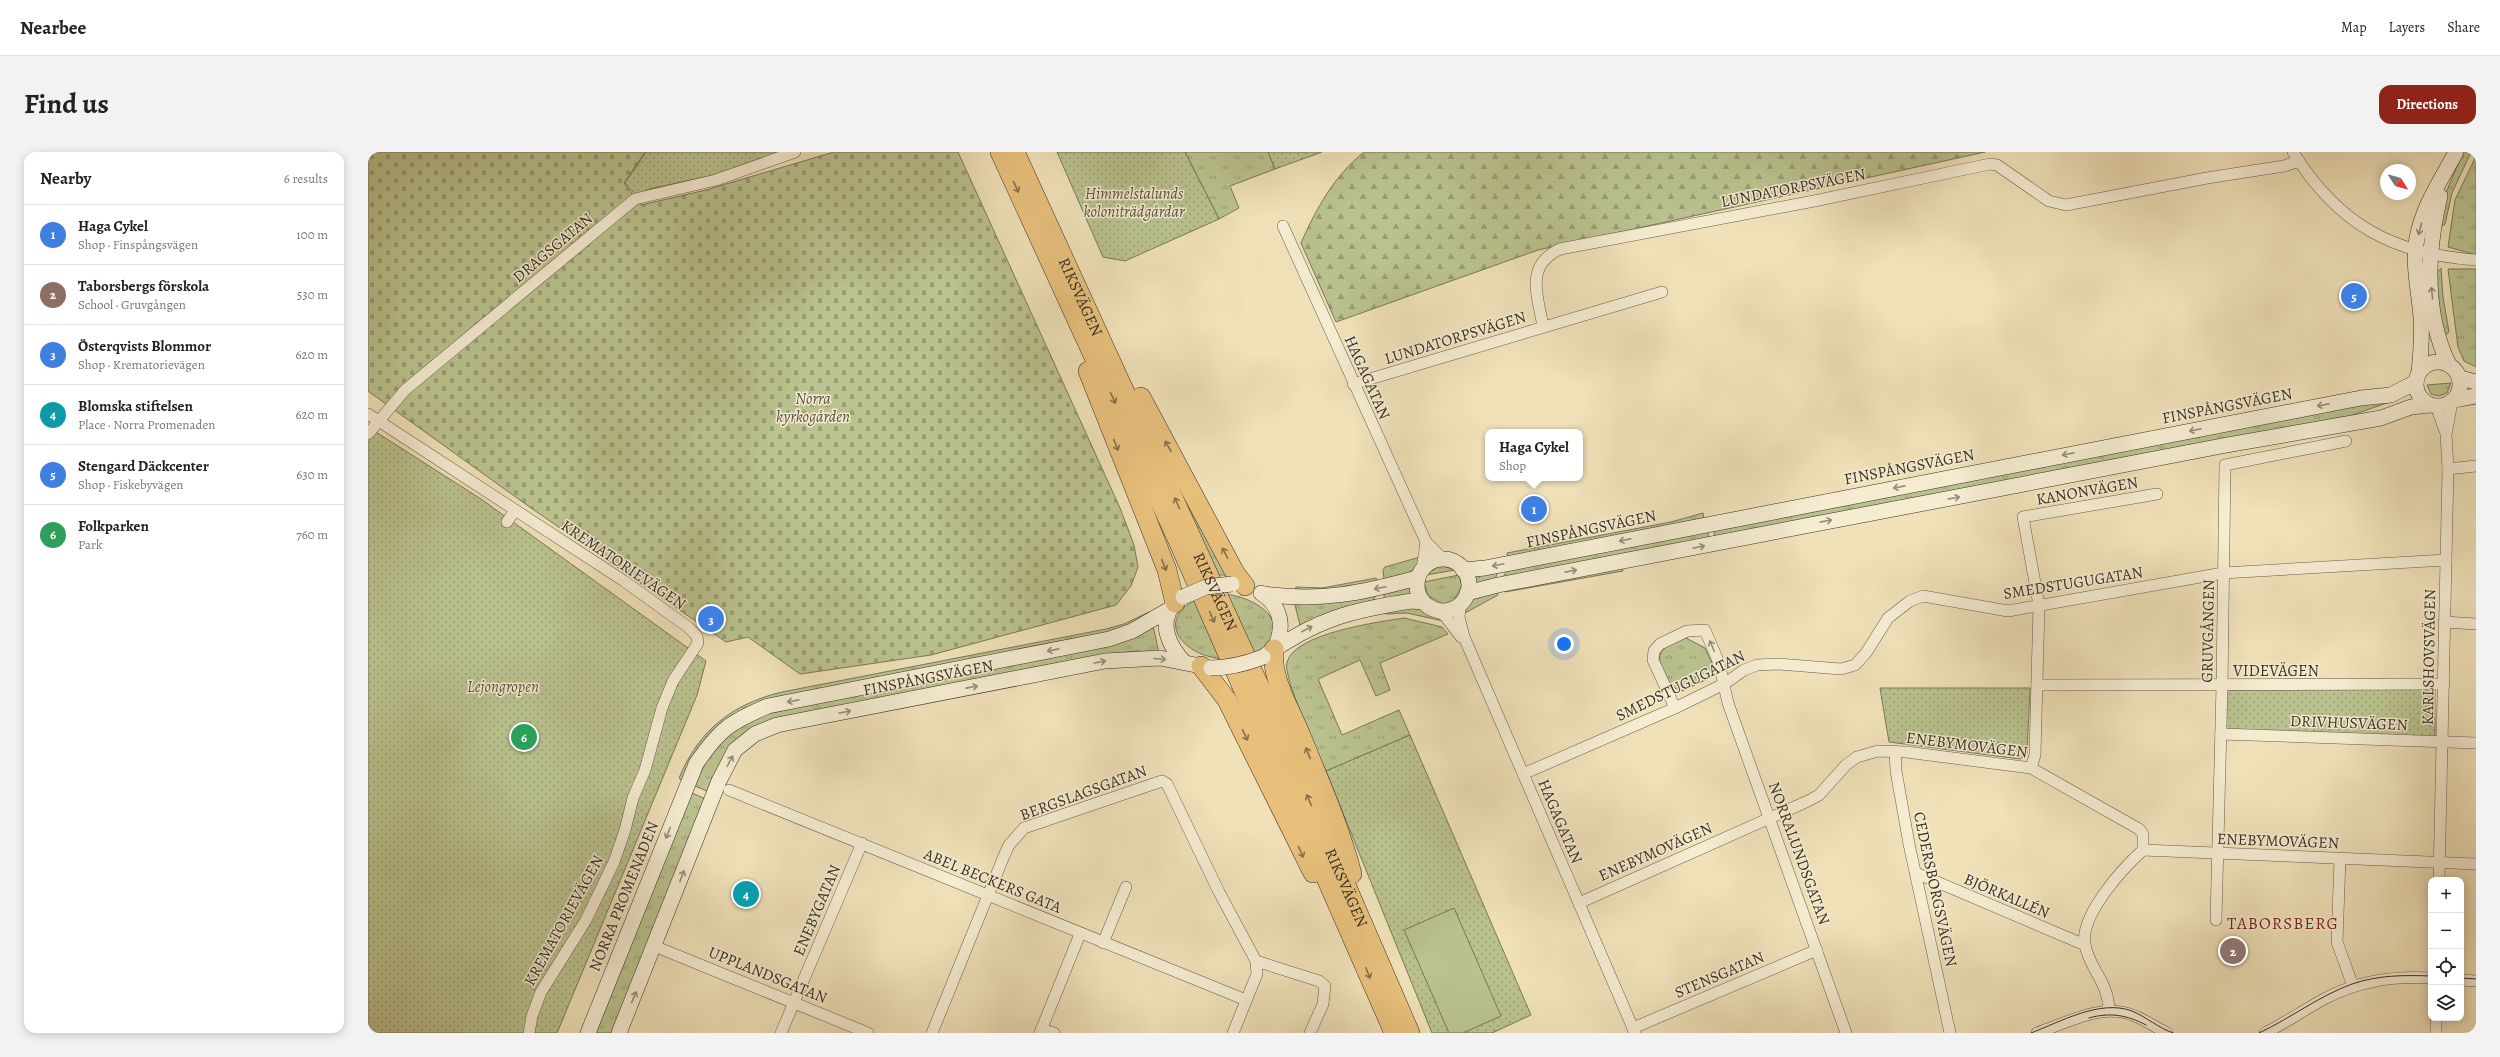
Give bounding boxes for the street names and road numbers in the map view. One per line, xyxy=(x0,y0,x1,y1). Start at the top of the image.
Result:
street label: LUNDATORPSVÄGEN xyxy=(1719,163,1868,213)
street label: DRAGSGATAN xyxy=(508,208,597,288)
street label: RIKSVÄGEN xyxy=(1053,254,1108,340)
street label: LUNDATORPSVÄGEN xyxy=(1382,306,1529,370)
street label: HAGAGATAN xyxy=(1339,332,1395,423)
street label: FINSPÅNGSVÄGEN xyxy=(2160,383,2294,429)
street label: FINSPÅNGSVÄGEN xyxy=(1842,444,1976,490)
street label: KANONVÄGEN xyxy=(2034,471,2140,511)
street label: FINSPÅNGSVÄGEN xyxy=(1524,504,1658,553)
street label: KREMATORIEVÄGEN xyxy=(557,515,690,615)
street label: RIKSVÄGEN xyxy=(1188,549,1243,634)
street label: SMEDSTUGUGATAN xyxy=(2002,561,2145,605)
street label: GRUVGÅNGEN xyxy=(2196,579,2220,683)
street label: KARLSHOVSVÄGEN xyxy=(2417,589,2441,725)
street label: SMEDSTUGUGATAN xyxy=(1612,645,1749,727)
street label: FINSPÅNGSVÄGEN xyxy=(861,655,995,701)
street label: VIDEVÄGEN xyxy=(2232,660,2319,682)
street label: DRIVHUSVÄGEN xyxy=(2290,710,2408,736)
street label: ENEBYMOVÄGEN xyxy=(1905,727,2029,763)
street label: BERGSLAGSGATAN xyxy=(1017,760,1150,826)
street label: HAGAGATAN xyxy=(1532,776,1588,867)
street label: NORRALUNDSGATAN xyxy=(1763,779,1835,928)
street label: CEDERSBORGSVÄGEN xyxy=(1908,810,1962,969)
street label: ENEBYMOVÄGEN xyxy=(1595,817,1716,887)
street label: NORRA PROMENADEN xyxy=(584,818,664,975)
street label: ENEBYMOVÄGEN xyxy=(2216,828,2339,854)
street label: ABEL BECKERS GATA xyxy=(920,843,1065,919)
street label: RIKSVÄGEN xyxy=(1319,845,1373,931)
street label: KREMATORIEVÄGEN xyxy=(519,851,609,990)
street label: ENEBYGATAN xyxy=(788,861,846,959)
street label: BJÖRKALLÉN xyxy=(1960,868,2053,924)
street label: UPPLANDSGATAN xyxy=(705,941,830,1009)
street label: STENSGATAN xyxy=(1671,946,1768,1004)

